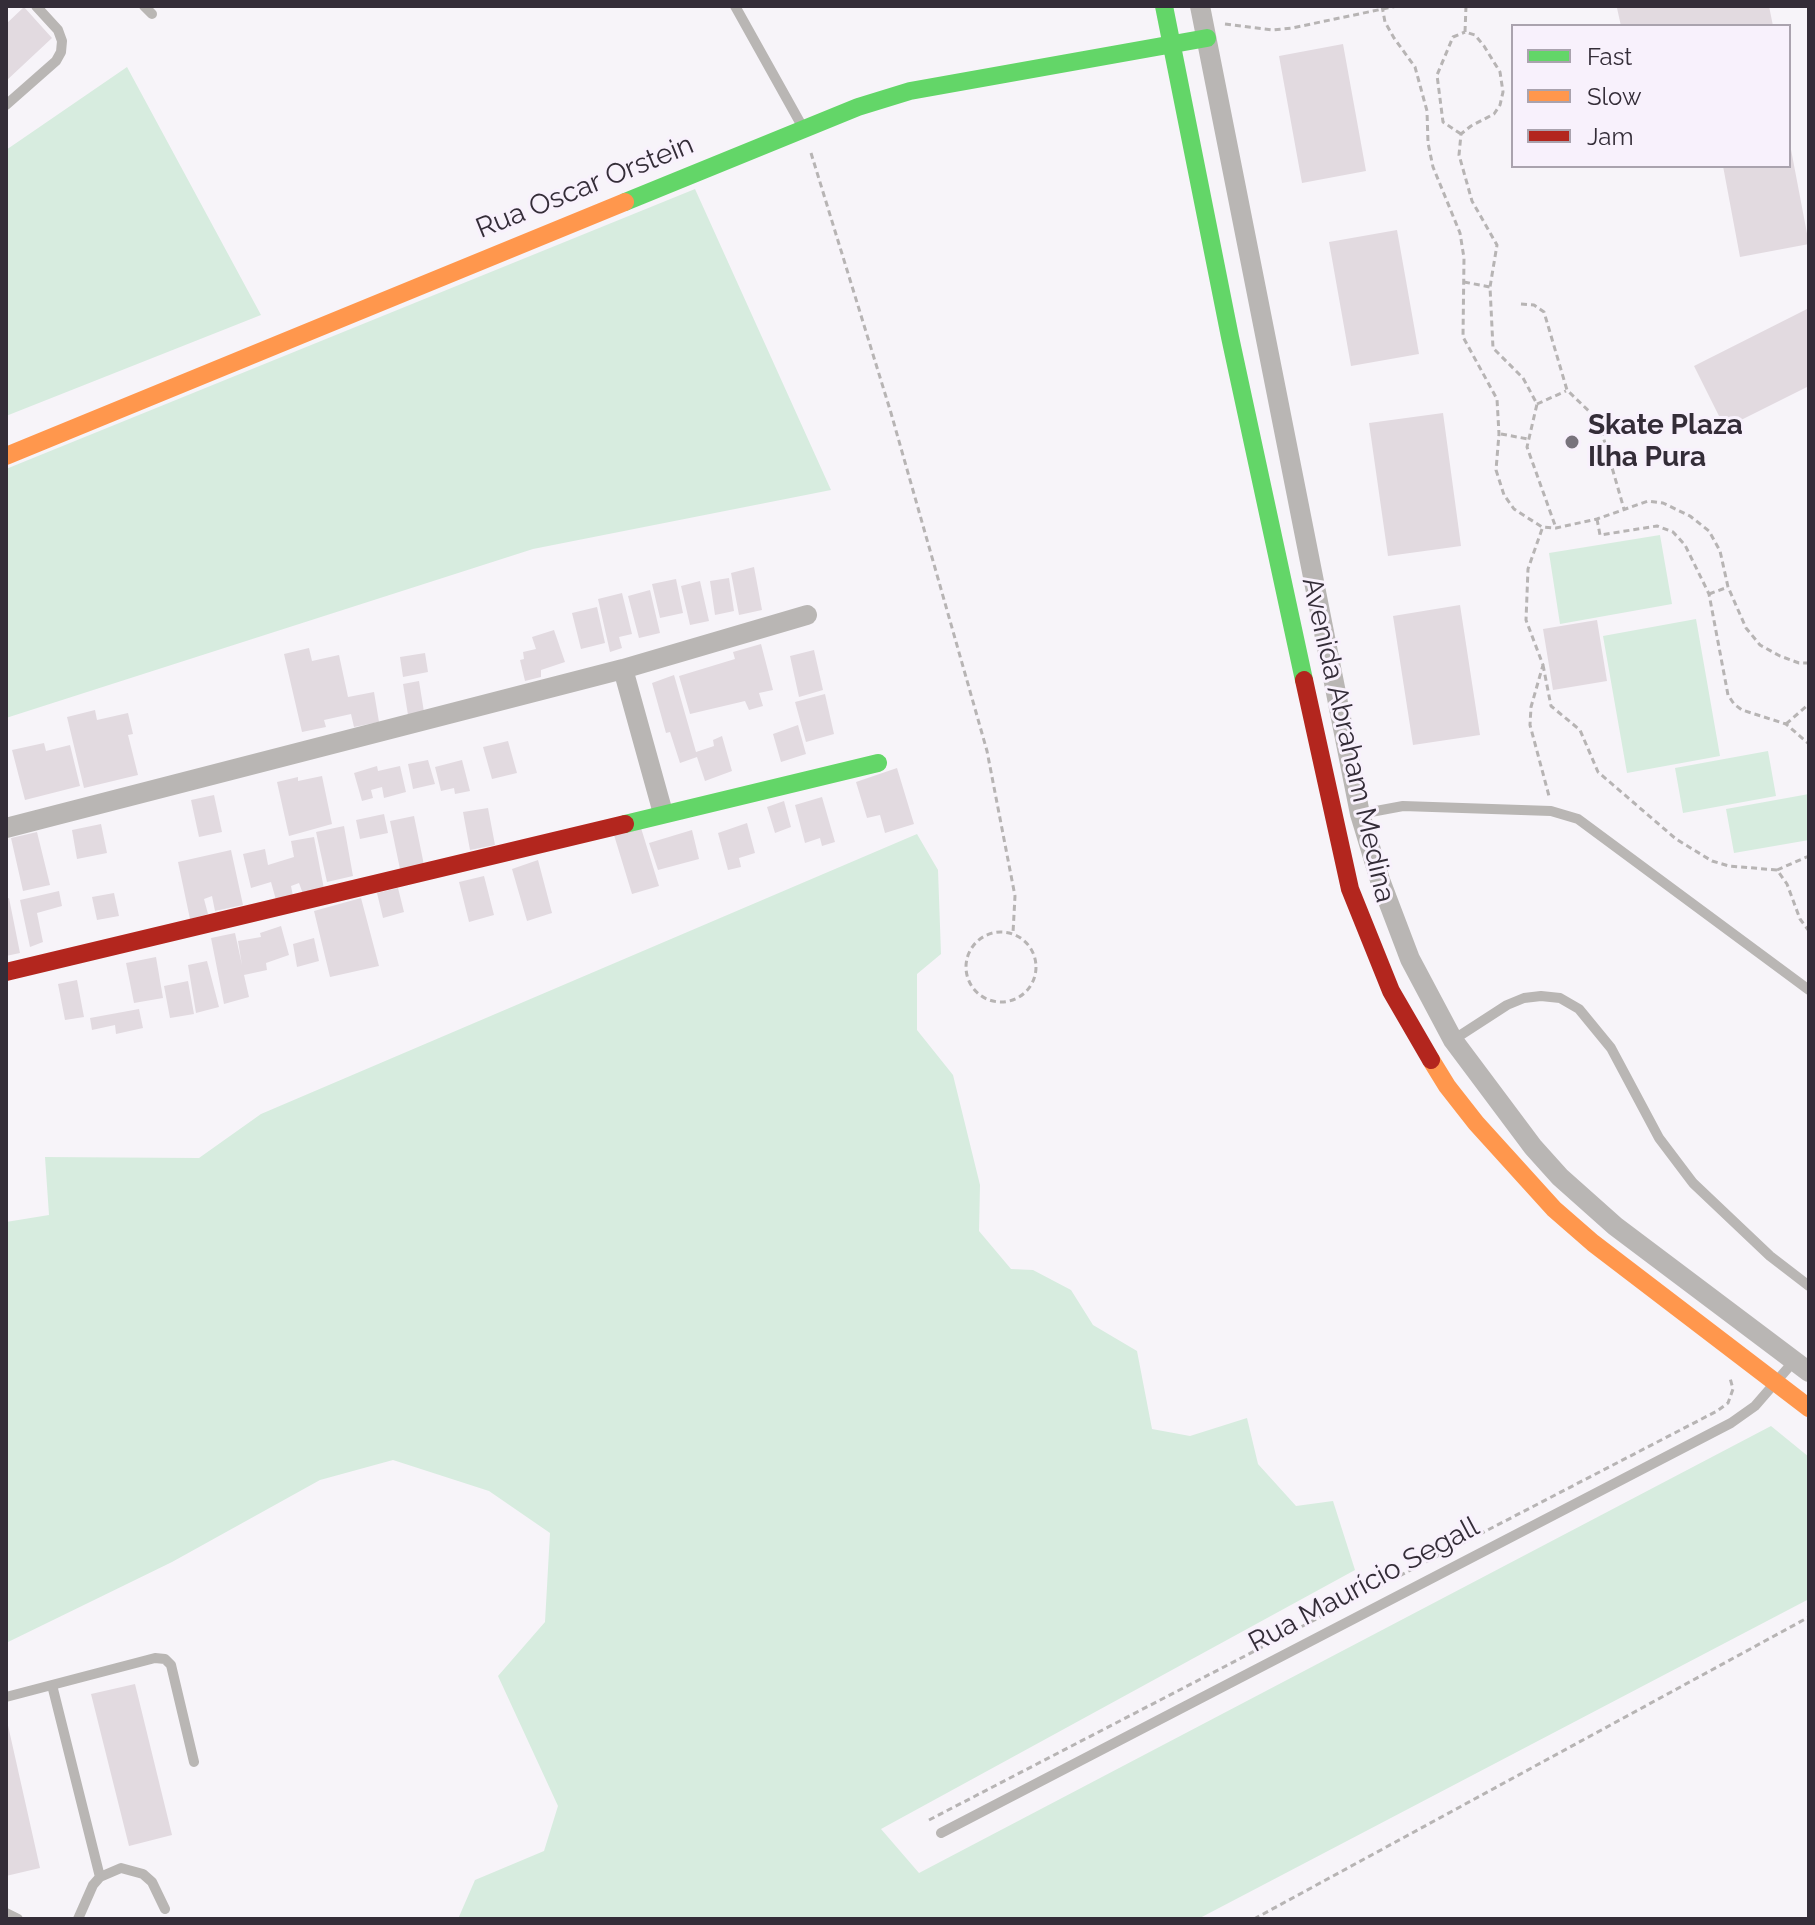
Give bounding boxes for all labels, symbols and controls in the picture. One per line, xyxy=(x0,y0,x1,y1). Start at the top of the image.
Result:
legend xyxy=(1511,24,1791,168)
text: Fast xyxy=(1587,42,1632,71)
text: Slow xyxy=(1587,82,1641,111)
text: Jam xyxy=(1587,122,1633,151)
street label: Rua Oscar Orstein xyxy=(471,128,699,246)
place label: Skate Plaza Ilha Pura xyxy=(1588,409,1743,475)
marker: Skate Plaza Ilha Pura xyxy=(1563,433,1581,451)
street label: Avenida Abraham Medina xyxy=(1294,574,1402,906)
street label: Rua Maurício Segall xyxy=(1243,1510,1485,1660)

